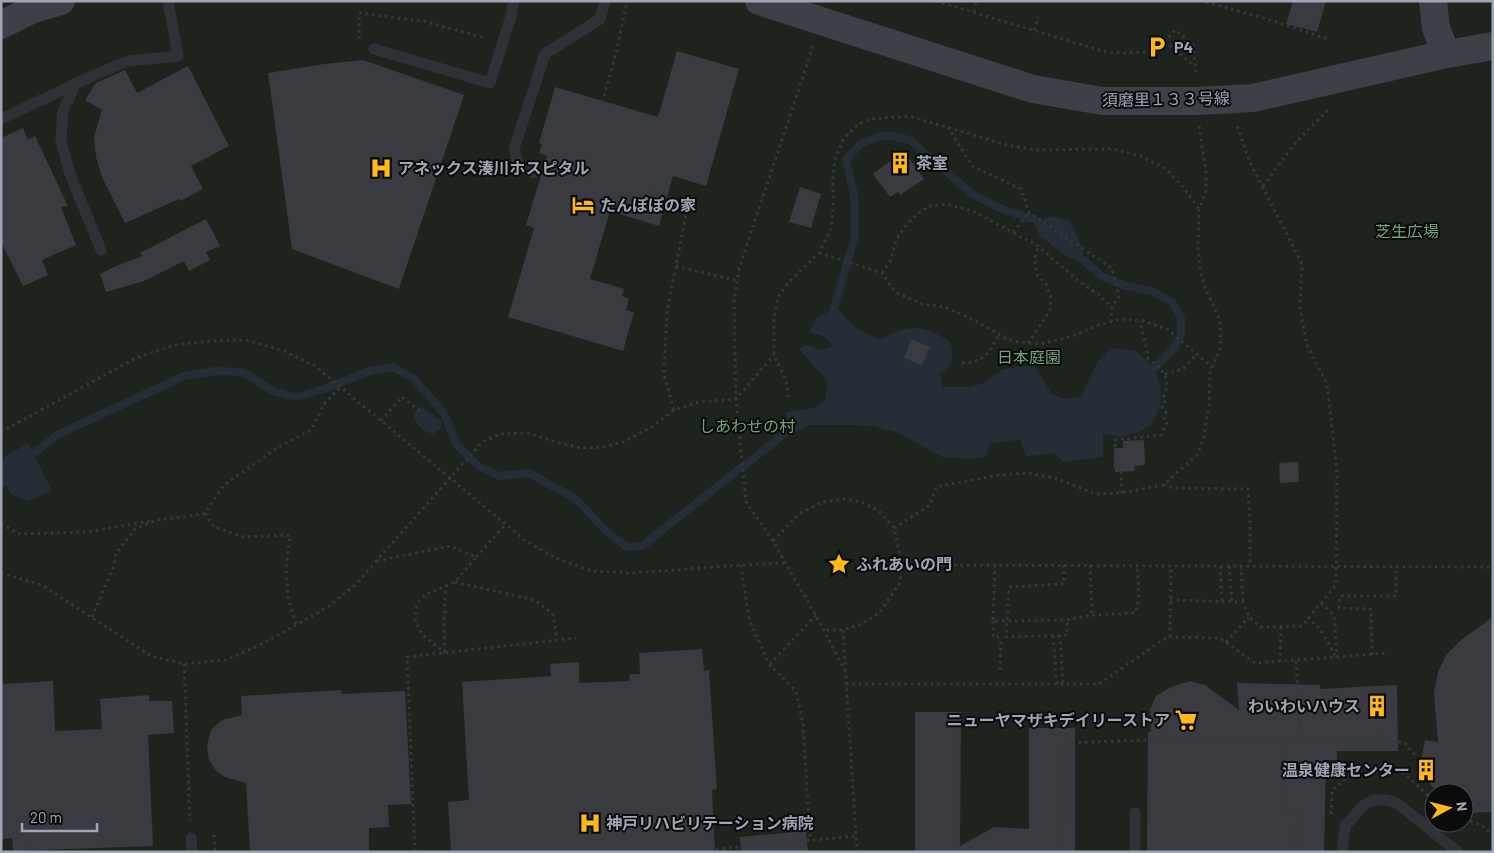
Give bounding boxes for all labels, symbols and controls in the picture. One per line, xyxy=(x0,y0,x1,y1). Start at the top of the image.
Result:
parking icon: P4 xyxy=(1144,34,1170,60)
place label: P4 xyxy=(1174,37,1193,56)
street label: 須磨里１３３号線 xyxy=(1102,88,1230,109)
building icon: 茶室 xyxy=(887,150,913,176)
place label: 茶室 xyxy=(916,153,948,172)
hospital icon: アネックス湊川ホスピタル xyxy=(368,155,394,181)
place label: アネックス湊川ホスピタル xyxy=(398,158,590,177)
hotel icon: たんぽぽの家 xyxy=(570,192,596,218)
place label: たんぽぽの家 xyxy=(600,195,696,214)
park label: 芝生広場 xyxy=(1375,221,1439,240)
park label: 日本庭園 xyxy=(997,347,1061,366)
park label: しあわせの村 xyxy=(699,416,795,435)
place icon: ふれあいの門 xyxy=(826,551,852,577)
place label: ふれあいの門 xyxy=(856,554,952,573)
building icon: わいわいハウス xyxy=(1364,693,1390,719)
place label: わいわいハウス xyxy=(1248,696,1360,715)
supermarket icon: ニューヤマザキデイリーストア xyxy=(1173,707,1199,733)
place label: ニューヤマザキデイリーストア xyxy=(947,710,1170,729)
building icon: 温泉健康センター xyxy=(1413,757,1439,783)
place label: 温泉健康センター xyxy=(1282,760,1410,779)
north arrow xyxy=(1424,783,1474,833)
scale bar xyxy=(22,800,98,832)
text: N xyxy=(1453,801,1471,812)
text: 20 m xyxy=(30,808,62,826)
hospital icon: 神戸リハビリテーション病院 xyxy=(577,810,603,836)
place label: 神戸リハビリテーション病院 xyxy=(606,813,814,832)

